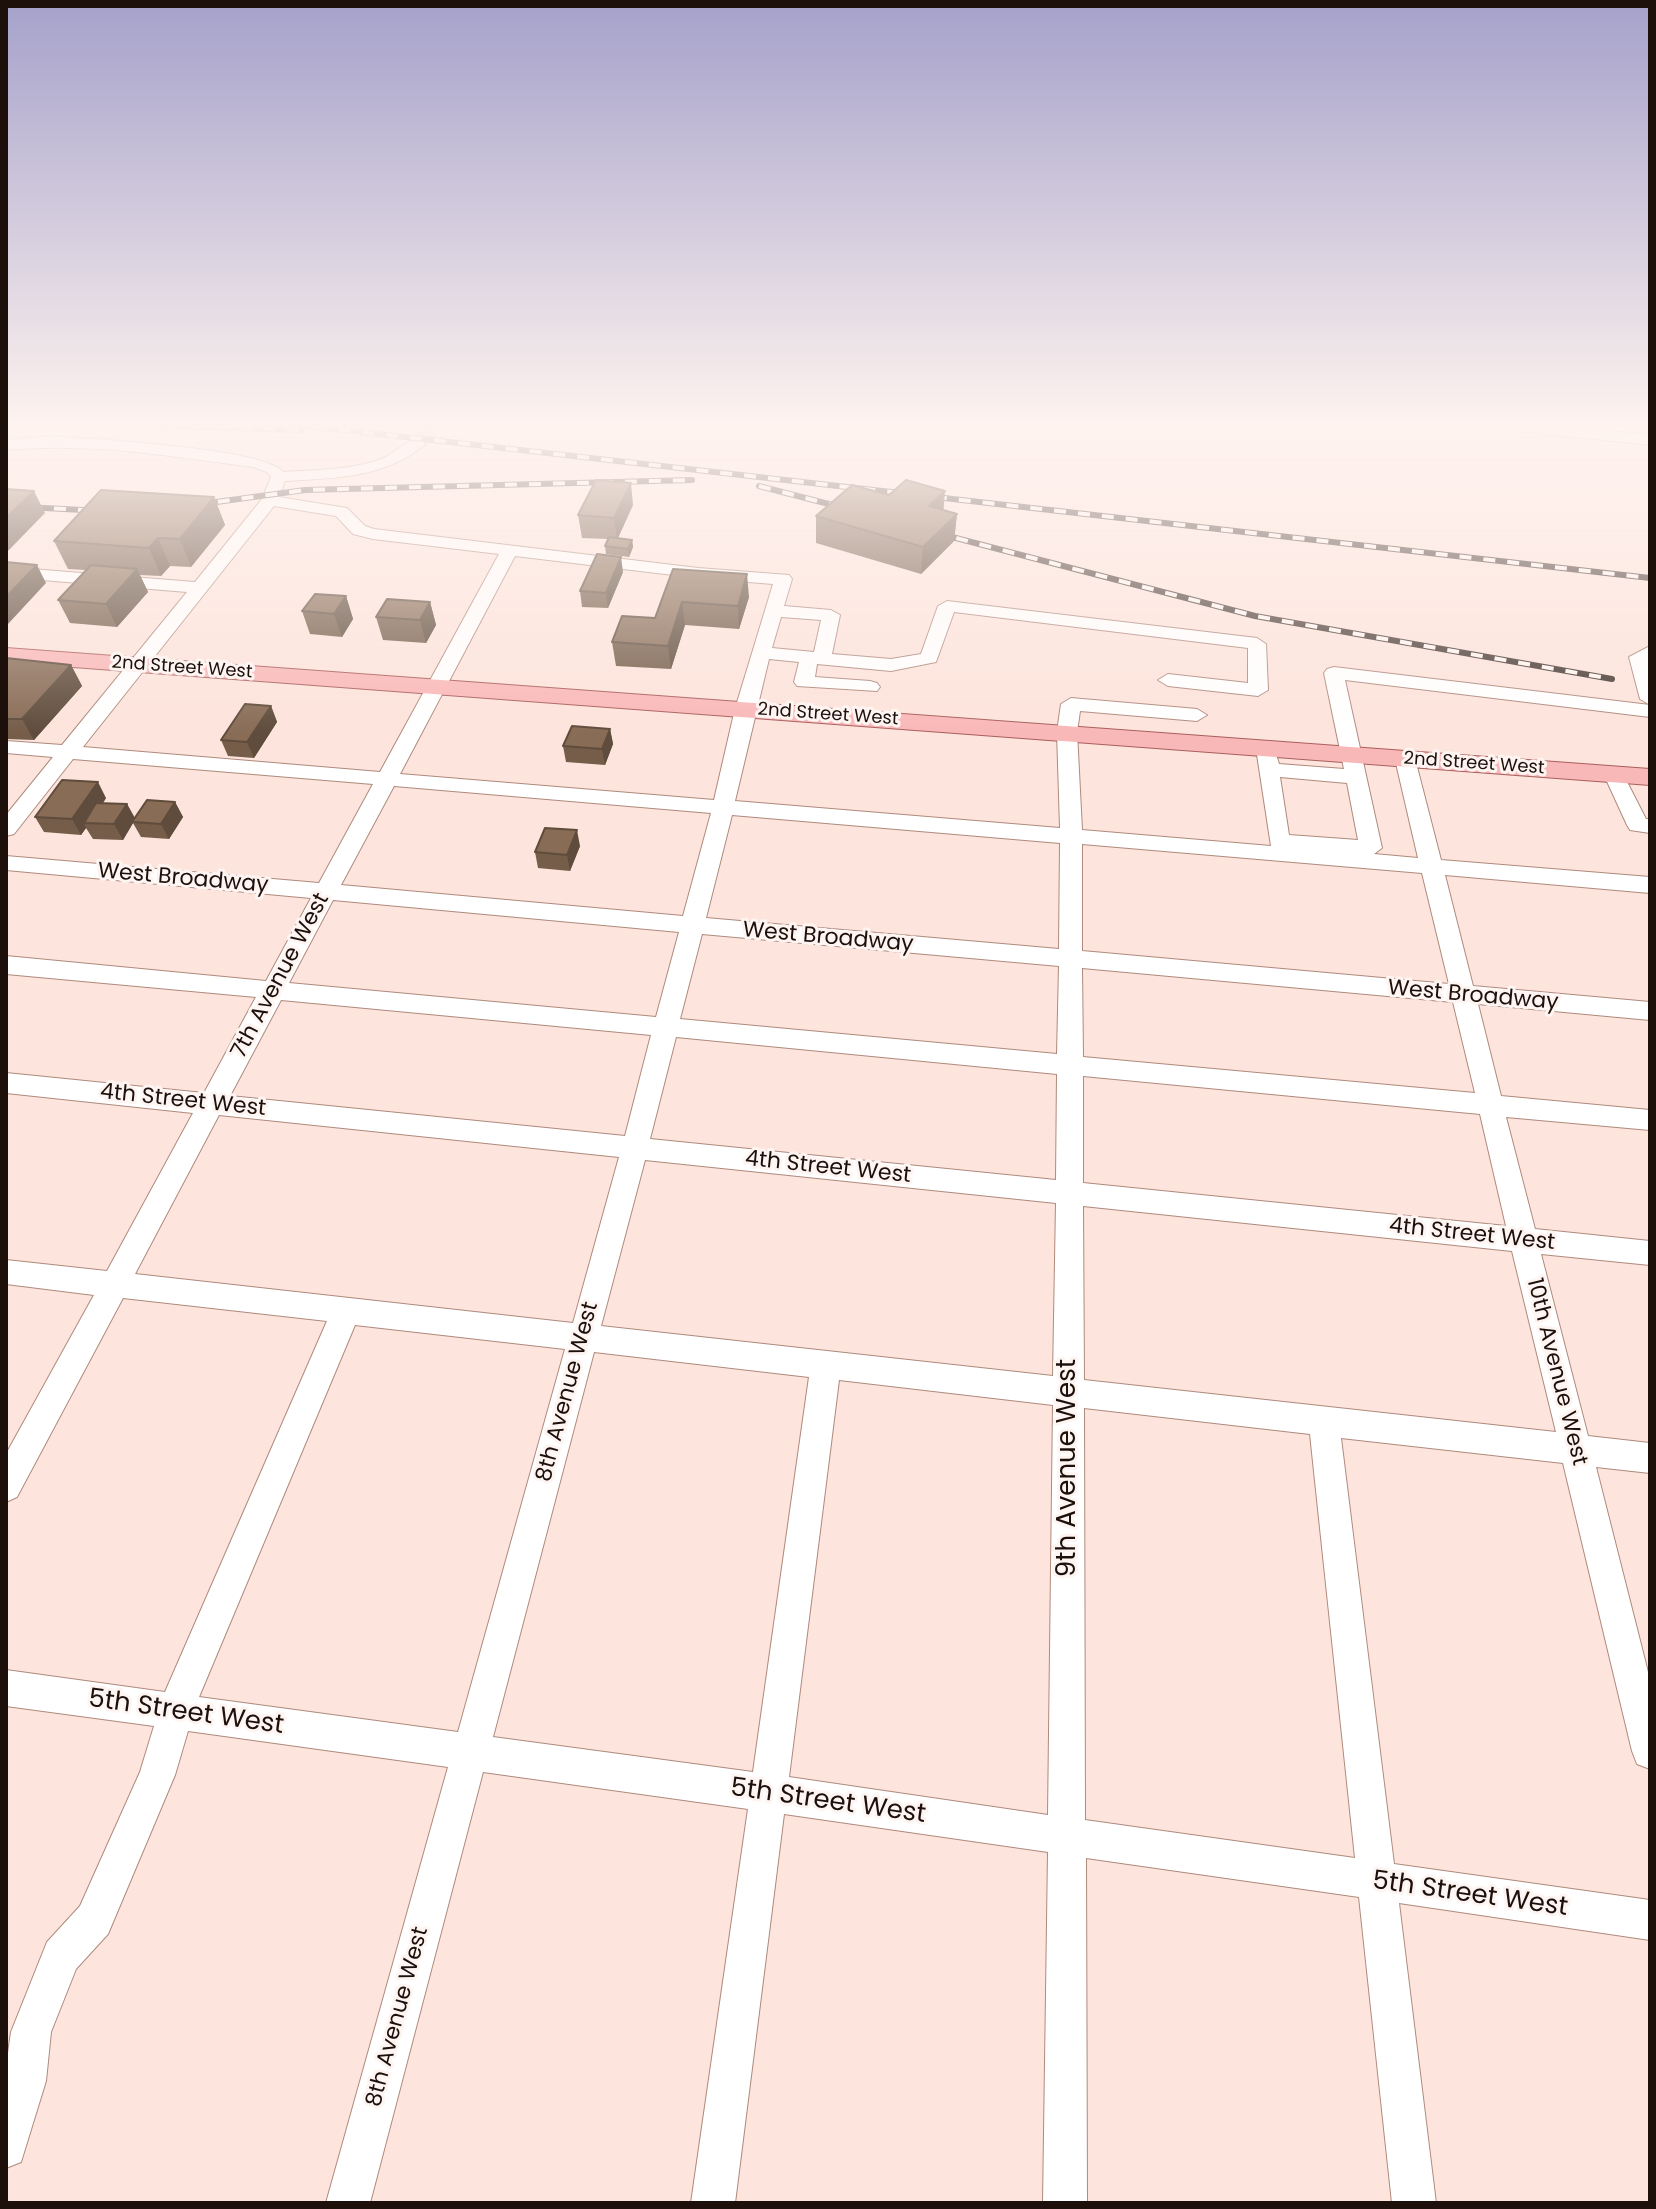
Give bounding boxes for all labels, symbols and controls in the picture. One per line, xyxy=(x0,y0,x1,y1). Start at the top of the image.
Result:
street label: 2nd Street West xyxy=(111,652,253,684)
street label: 2nd Street West xyxy=(757,699,899,731)
street label: 2nd Street West xyxy=(1403,748,1545,780)
street label: West Broadway xyxy=(97,858,269,900)
street label: 7th Avenue West xyxy=(226,889,336,1063)
street label: West Broadway xyxy=(742,917,914,959)
street label: West Broadway xyxy=(1387,975,1559,1017)
street label: 4th Street West xyxy=(99,1079,267,1123)
street label: 4th Street West xyxy=(744,1146,912,1190)
street label: 4th Street West xyxy=(1388,1213,1556,1257)
street label: 10th Avenue West xyxy=(1520,1276,1592,1468)
street label: 8th Avenue West xyxy=(531,1299,605,1485)
street label: 9th Avenue West xyxy=(1052,1359,1084,1577)
street label: 5th Street West xyxy=(86,1684,286,1742)
street label: 5th Street West xyxy=(728,1773,928,1831)
street label: 5th Street West xyxy=(1370,1866,1570,1924)
street label: 8th Avenue West xyxy=(361,1924,435,2110)

